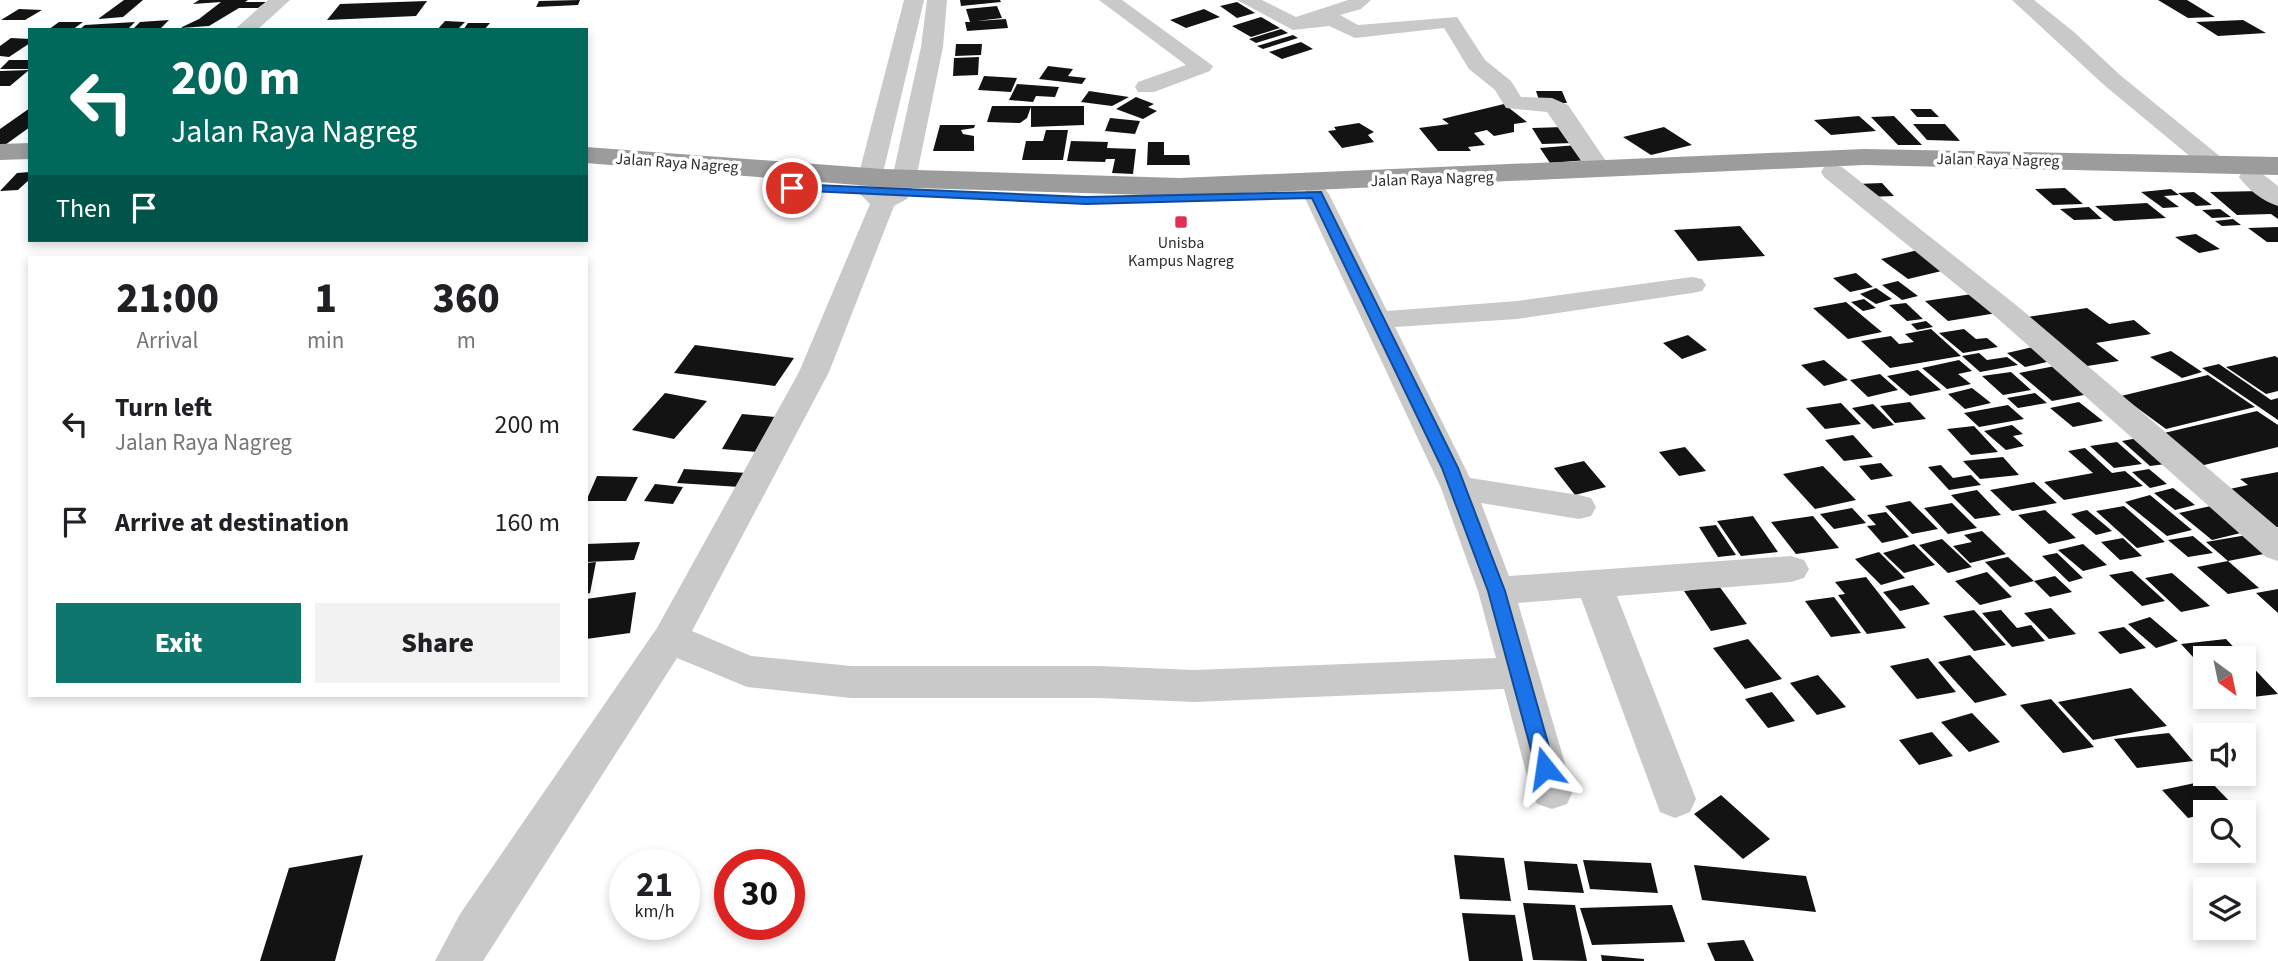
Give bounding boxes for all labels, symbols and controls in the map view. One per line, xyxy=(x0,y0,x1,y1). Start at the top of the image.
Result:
text: 200 m xyxy=(171,44,300,114)
icon: left xyxy=(56,56,147,147)
text: Jalan Raya Nagreg xyxy=(171,109,417,155)
street label: Jalan Raya Nagreg xyxy=(615,148,739,178)
street label: Jalan Raya Nagreg xyxy=(1936,148,2060,172)
pin xyxy=(762,158,822,218)
street label: Jalan Raya Nagreg xyxy=(1370,166,1494,192)
icon: arrive xyxy=(773,169,811,207)
icon: arrive xyxy=(125,189,163,227)
text: Then xyxy=(56,190,111,227)
marker: Unisba Kampus Nagreg xyxy=(1173,214,1189,230)
place label: Unisba Kampus Nagreg xyxy=(1128,232,1234,272)
text: 21:00 xyxy=(116,269,219,329)
text: 1 xyxy=(314,269,337,329)
text: 360 xyxy=(433,269,500,329)
text: Arrival xyxy=(137,324,198,357)
text: min xyxy=(307,324,344,357)
text: m xyxy=(457,324,476,357)
text: Turn left xyxy=(115,389,212,426)
icon: left xyxy=(56,405,94,443)
text: 200 m xyxy=(494,406,560,443)
text: Jalan Raya Nagreg xyxy=(115,426,292,459)
icon: arrive xyxy=(56,503,94,541)
text: Arrive at destination xyxy=(115,504,349,541)
text: 160 m xyxy=(494,504,560,541)
button: Exit xyxy=(56,603,301,683)
button: Share xyxy=(315,603,560,683)
north arrow xyxy=(2193,646,2256,709)
map controls xyxy=(2193,646,2256,940)
button: sound xyxy=(2193,723,2256,786)
position arrow xyxy=(1508,731,1582,805)
button: search xyxy=(2193,800,2256,863)
speed limit sign: 30 xyxy=(714,849,805,940)
text: 21 xyxy=(636,860,673,910)
button: layers xyxy=(2193,877,2256,940)
text: km/h xyxy=(635,899,674,924)

